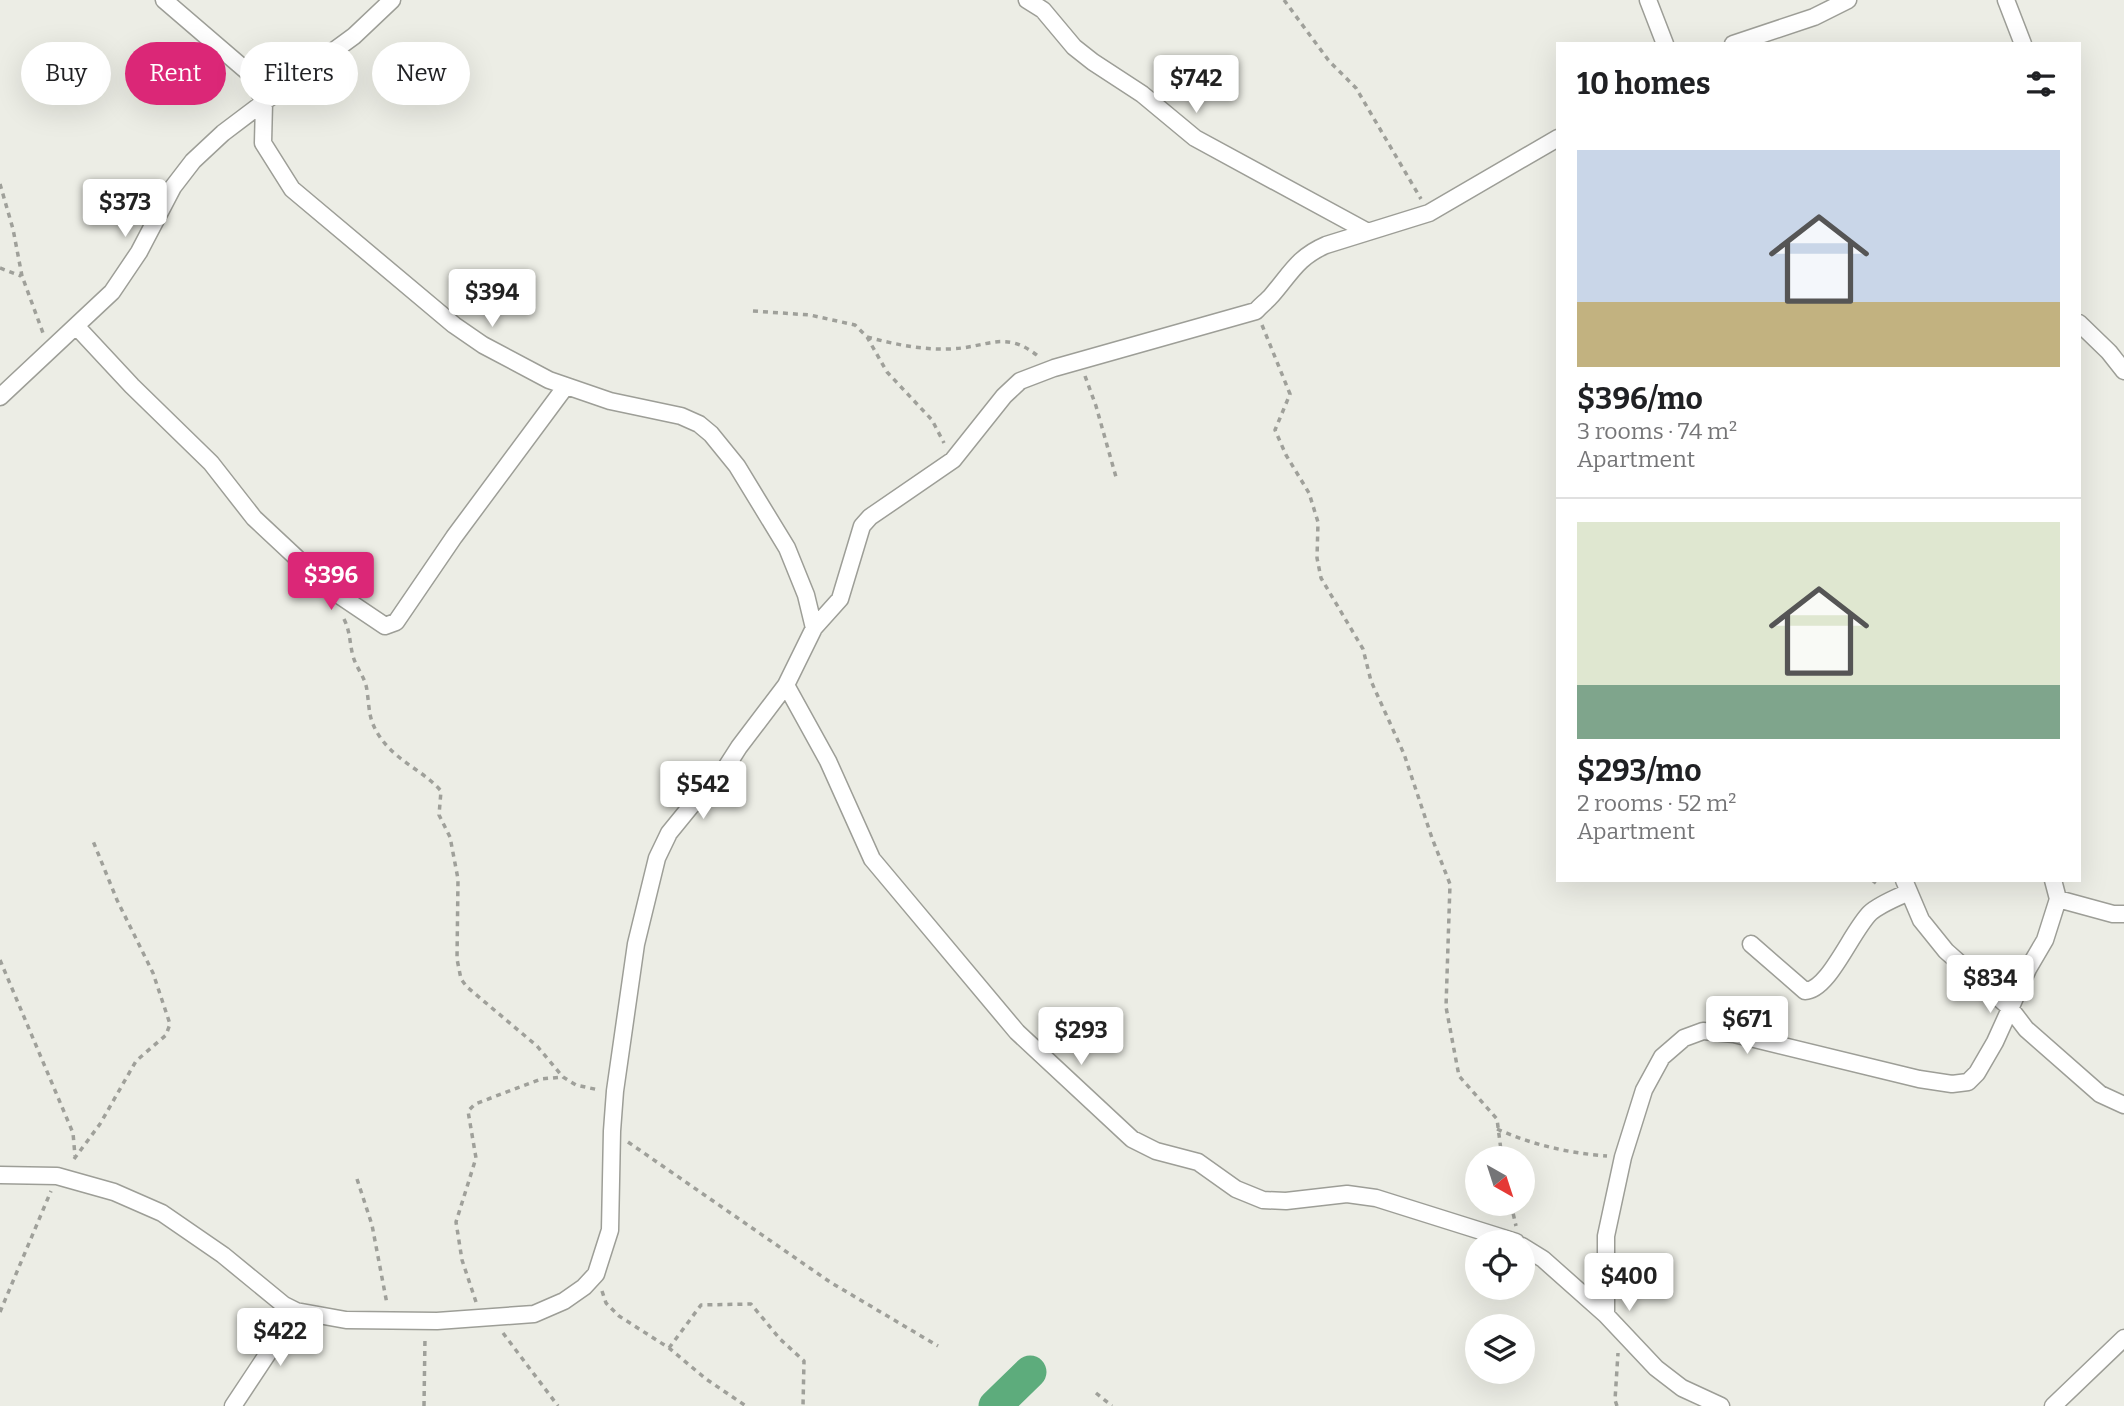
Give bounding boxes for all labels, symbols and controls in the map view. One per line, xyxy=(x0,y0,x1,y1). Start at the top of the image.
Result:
chip: Buy xyxy=(21,42,111,105)
chip: Rent xyxy=(125,42,226,105)
chip: Filters xyxy=(240,42,358,105)
chip: New xyxy=(372,42,470,105)
pin: $742 xyxy=(1155,55,1237,115)
text: $742 xyxy=(1170,64,1222,92)
icon: filters xyxy=(2022,65,2060,103)
text: 10 homes xyxy=(1577,66,1711,102)
pin: $373 xyxy=(84,180,166,239)
text: $373 xyxy=(99,188,151,216)
icon: home xyxy=(1756,196,1882,322)
pin: $394 xyxy=(451,270,533,329)
text: $394 xyxy=(465,278,519,306)
text: $396/mo xyxy=(1577,381,1703,417)
text: 3 rooms · 74 m² xyxy=(1577,417,1737,445)
text: Apartment xyxy=(1577,445,1695,473)
pin: $396 xyxy=(290,552,372,612)
text: $396 xyxy=(304,561,358,589)
icon: home xyxy=(1756,568,1882,694)
text: $293/mo xyxy=(1577,753,1702,789)
pin: $542 xyxy=(662,762,744,821)
text: $542 xyxy=(676,770,730,798)
text: 2 rooms · 52 m² xyxy=(1577,789,1736,817)
text: Apartment xyxy=(1577,817,1695,845)
pin: $834 xyxy=(1949,956,2031,1015)
text: $834 xyxy=(1963,964,2017,992)
pin: $671 xyxy=(1706,996,1788,1056)
text: $671 xyxy=(1722,1005,1772,1033)
pin: $293 xyxy=(1040,1007,1122,1067)
text: $293 xyxy=(1054,1016,1108,1044)
north arrow xyxy=(1465,1146,1535,1216)
map controls xyxy=(1465,1146,1535,1384)
button: locate xyxy=(1465,1230,1535,1300)
pin: $400 xyxy=(1588,1254,1670,1313)
text: $400 xyxy=(1600,1262,1658,1290)
pin: $422 xyxy=(239,1308,321,1368)
button: layers xyxy=(1465,1314,1535,1384)
text: $422 xyxy=(253,1317,307,1345)

